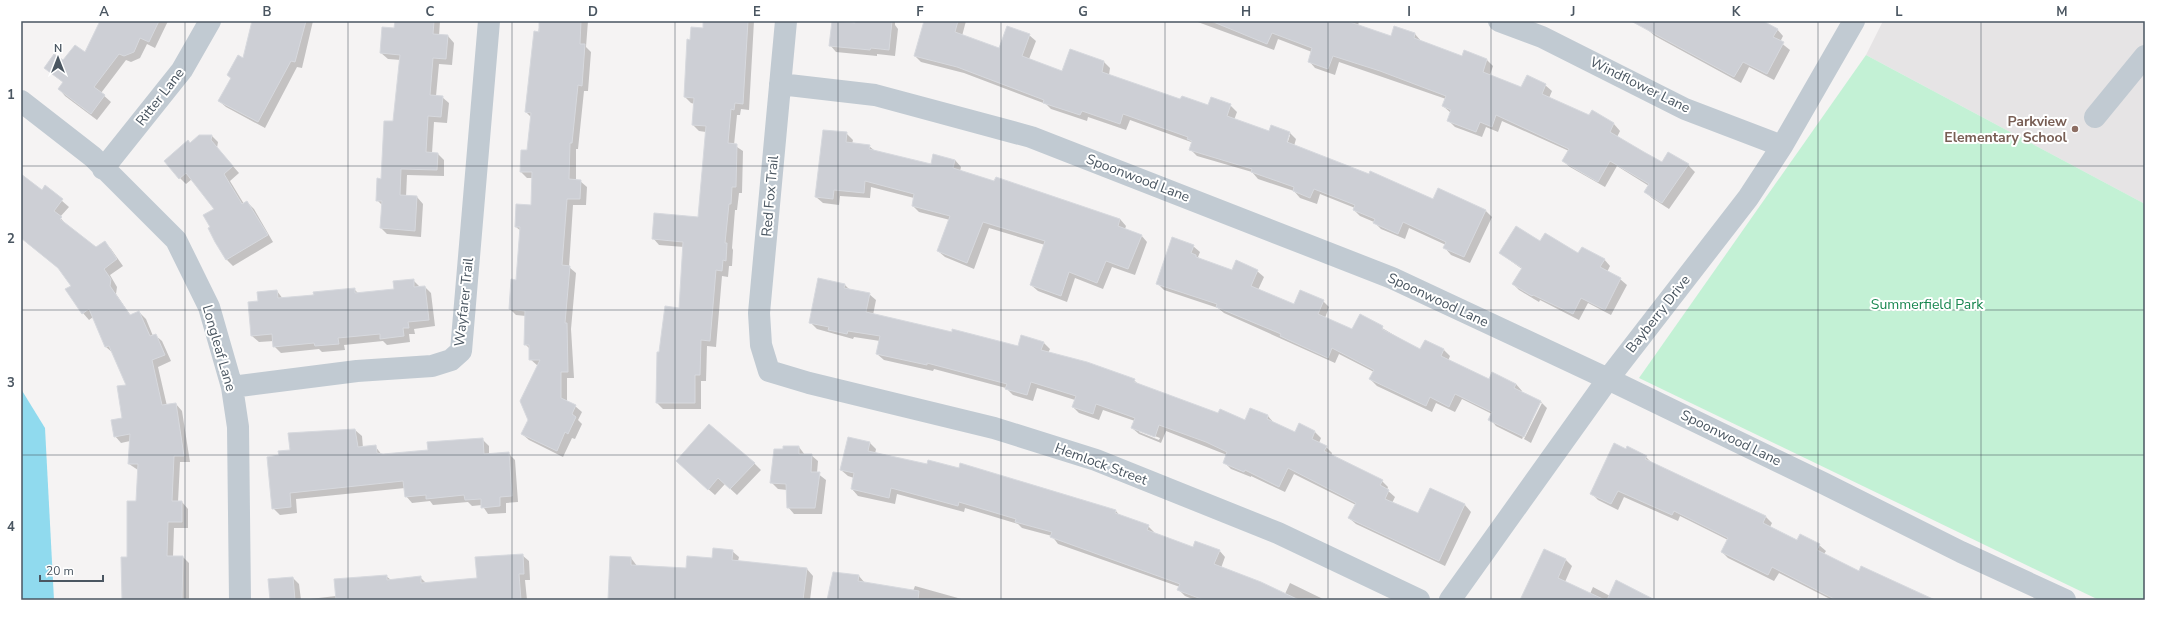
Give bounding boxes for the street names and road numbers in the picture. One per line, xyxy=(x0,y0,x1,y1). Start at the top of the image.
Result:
street label: Windflower Lane xyxy=(1587,52,1693,118)
street label: Ritter Lane xyxy=(131,64,189,130)
street label: Spoonwood Lane xyxy=(1083,149,1193,207)
street label: Red Fox Trail xyxy=(757,154,783,237)
street label: Wayfarer Trail xyxy=(450,256,478,347)
street label: Spoonwood Lane xyxy=(1384,268,1492,332)
street label: Bayberry Drive xyxy=(1622,271,1694,357)
street label: Longleaf Lane xyxy=(198,303,240,393)
street label: Spoonwood Lane xyxy=(1678,405,1784,471)
street label: Hemlock Street xyxy=(1052,438,1150,490)

